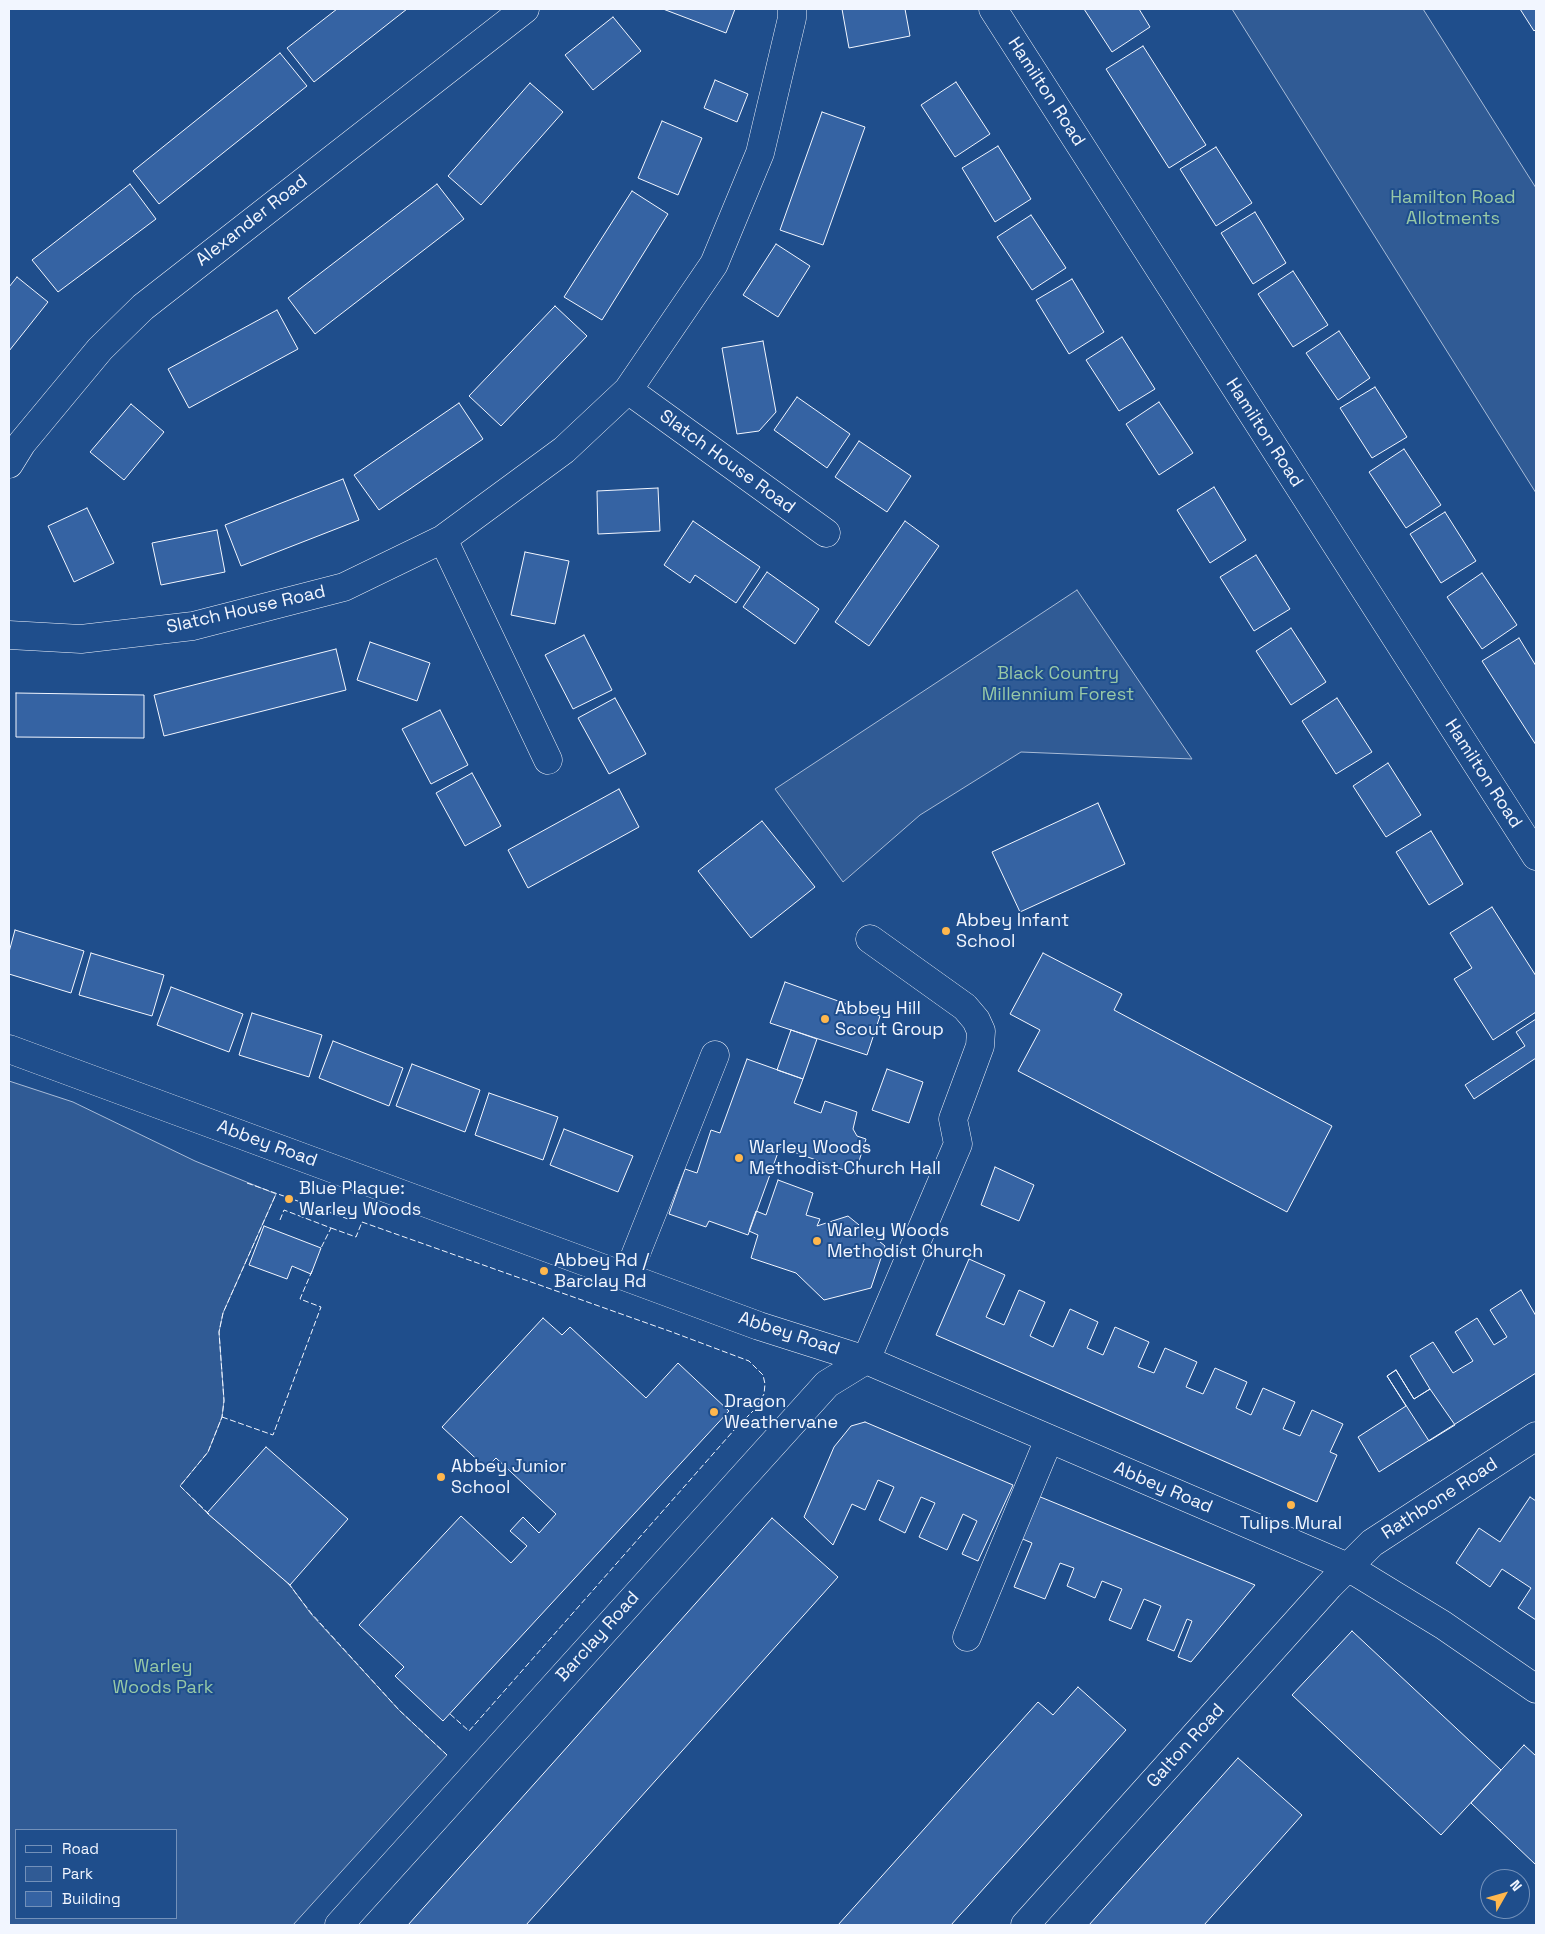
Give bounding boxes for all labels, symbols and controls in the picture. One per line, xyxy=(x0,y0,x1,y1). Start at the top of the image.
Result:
street label: Hamilton Road xyxy=(1003,34,1089,150)
street label: Alexander Road xyxy=(192,171,312,271)
park label: Hamilton Road Allotments xyxy=(1390,187,1516,230)
street label: Hamilton Road xyxy=(1221,375,1307,491)
street label: Slatch House Road xyxy=(655,406,799,518)
street label: Slatch House Road xyxy=(164,581,328,639)
park label: Black Country Millennium Forest xyxy=(982,663,1134,706)
street label: Hamilton Road xyxy=(1440,716,1526,832)
place label: Abbey Infant School xyxy=(956,910,1069,952)
marker: Abbey Infant School xyxy=(940,925,952,937)
place label: Abbey Hill Scout Group xyxy=(835,998,944,1040)
marker: Abbey Hill Scout Group xyxy=(819,1013,831,1025)
street label: Abbey Road xyxy=(214,1116,320,1172)
place label: Warley Woods Methodist Church Hall xyxy=(749,1137,941,1180)
marker: Warley Woods Methodist Church Hall xyxy=(733,1152,745,1164)
place label: Blue Plaque: Warley Woods xyxy=(299,1178,421,1220)
marker: Blue Plaque: Warley Woods xyxy=(283,1193,295,1205)
place label: Warley Woods Methodist Church xyxy=(827,1220,983,1262)
marker: Warley Woods Methodist Church xyxy=(811,1235,823,1247)
place label: Abbey Rd / Barclay Rd xyxy=(554,1250,649,1292)
marker: Abbey Rd / Barclay Rd xyxy=(538,1265,550,1277)
street label: Abbey Road xyxy=(736,1308,842,1360)
place label: Dragon Weathervane xyxy=(724,1391,838,1434)
marker: Dragon Weathervane xyxy=(708,1406,720,1418)
street label: Rathbone Road xyxy=(1378,1454,1502,1544)
place label: Abbey Junior School xyxy=(451,1456,566,1498)
street label: Abbey Road xyxy=(1110,1458,1216,1518)
marker: Abbey Junior School xyxy=(435,1471,447,1483)
marker: Tulips Mural xyxy=(1285,1499,1297,1511)
place label: Tulips Mural xyxy=(1240,1513,1342,1535)
street label: Barclay Road xyxy=(552,1587,644,1687)
park label: Warley Woods Park xyxy=(113,1656,213,1698)
street label: Galton Road xyxy=(1143,1700,1229,1792)
legend xyxy=(15,1829,178,1919)
text: Road xyxy=(62,1839,99,1858)
text: Park xyxy=(62,1864,93,1883)
north arrow xyxy=(1480,1869,1530,1919)
text: N xyxy=(1506,1876,1526,1895)
text: Building xyxy=(62,1889,121,1908)

